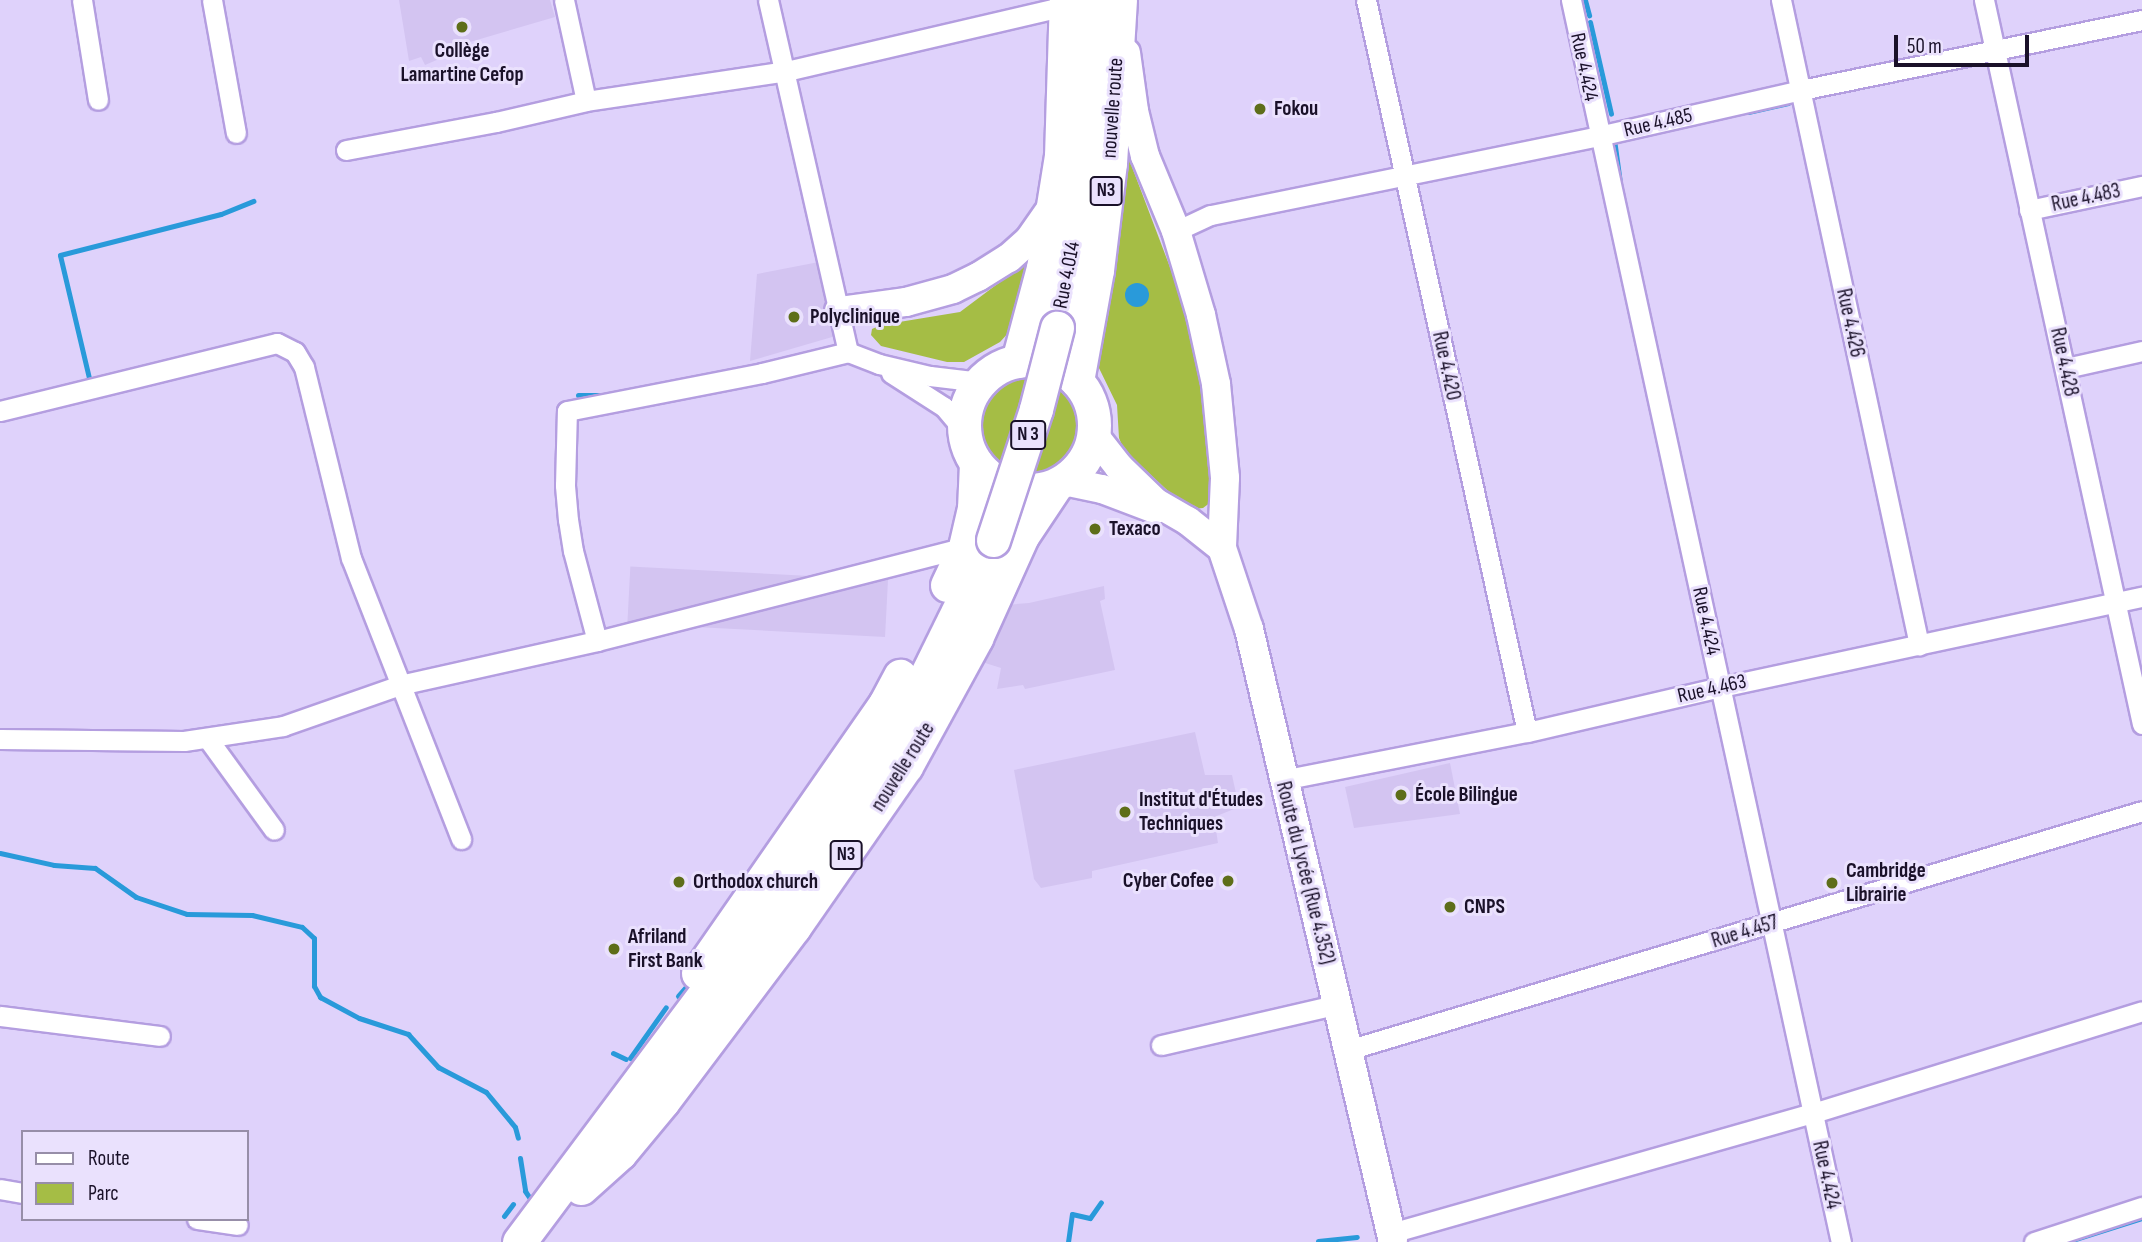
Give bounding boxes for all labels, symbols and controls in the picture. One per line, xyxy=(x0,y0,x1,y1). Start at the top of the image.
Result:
marker: Collège Lamartine Cefop xyxy=(454,19,470,35)
scale bar xyxy=(1897,21,2032,65)
street label: Rue 4.424 xyxy=(1564,31,1604,103)
text: 50 m xyxy=(1907,34,1942,59)
place label: Collège Lamartine Cefop xyxy=(400,38,524,88)
street label: nouvelle route xyxy=(1097,57,1129,159)
place label: Fokou xyxy=(1274,96,1318,122)
marker: Fokou xyxy=(1252,101,1268,117)
street label: Rue 4.485 xyxy=(1621,103,1695,143)
road number: N3 xyxy=(1088,176,1124,206)
street label: Rue 4.483 xyxy=(2049,178,2123,218)
street label: Rue 4.014 xyxy=(1048,239,1086,311)
street label: Rue 4.426 xyxy=(1830,286,1870,360)
place label: Polyclinique xyxy=(810,304,900,330)
marker: Polyclinique xyxy=(784,307,804,327)
street label: Rue 4.428 xyxy=(2044,325,2084,399)
street label: Rue 4.420 xyxy=(1426,329,1466,403)
road number: N 3 xyxy=(1009,420,1047,450)
place label: Texaco xyxy=(1109,516,1161,542)
marker: Texaco xyxy=(1087,521,1103,537)
street label: Rue 4.424 xyxy=(1686,585,1726,657)
street label: Rue 4.463 xyxy=(1675,669,1749,709)
street label: nouvelle route xyxy=(866,718,940,816)
street label: Route du Lycée (Rue 4.352) xyxy=(1270,779,1340,967)
place label: École Bilingue xyxy=(1415,782,1518,808)
place label: Institut d'Études Techniques xyxy=(1139,787,1263,837)
marker: École Bilingue xyxy=(1393,787,1409,803)
marker: Institut d'Études Techniques xyxy=(1117,804,1133,820)
road number: N3 xyxy=(828,840,864,870)
place label: Cambridge Librairie xyxy=(1846,858,1926,908)
place label: Cyber Cofee xyxy=(1123,868,1214,894)
place label: Orthodox church xyxy=(693,869,818,895)
marker: Cyber Cofee xyxy=(1220,873,1236,889)
marker: Orthodox church xyxy=(671,874,687,890)
marker: Cambridge Librairie xyxy=(1824,875,1840,891)
place label: CNPS xyxy=(1464,894,1505,920)
marker: CNPS xyxy=(1442,899,1458,915)
street label: Rue 4.457 xyxy=(1709,910,1781,954)
place label: Afriland First Bank xyxy=(628,924,703,974)
marker: Afriland First Bank xyxy=(606,941,622,957)
legend xyxy=(21,1130,248,1221)
street label: Rue 4.424 xyxy=(1806,1139,1846,1211)
text: Route xyxy=(88,1146,130,1171)
text: Parc xyxy=(88,1181,119,1206)

